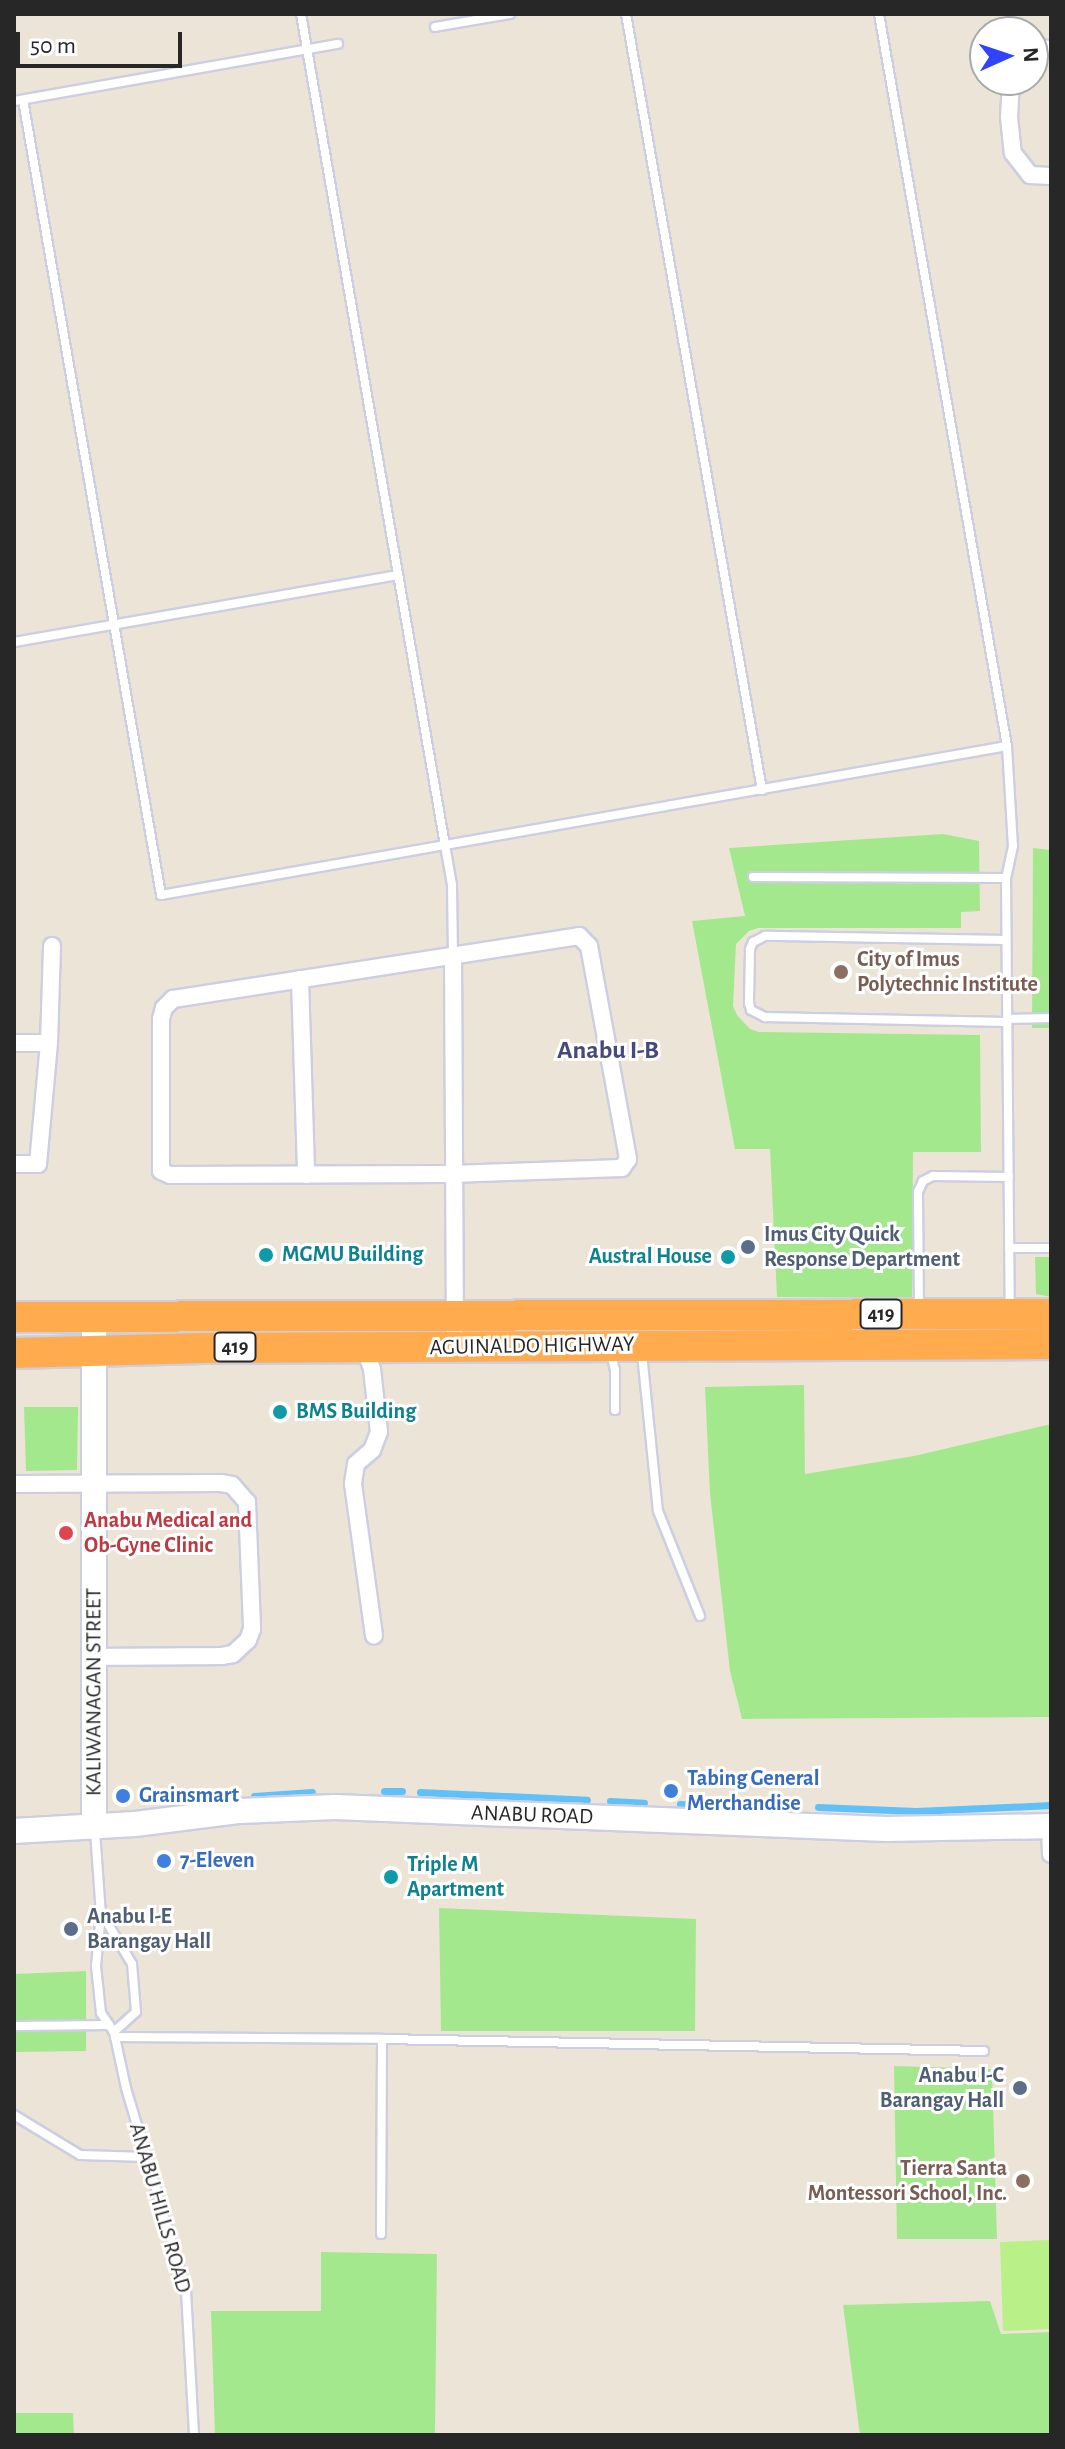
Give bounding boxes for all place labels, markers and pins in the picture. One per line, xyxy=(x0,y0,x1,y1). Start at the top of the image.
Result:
place label: City of Imus Polytechnic Institute xyxy=(857,946,1038,998)
marker: City of Imus Polytechnic Institute xyxy=(832,963,850,981)
place label: Imus City Quick Response Department xyxy=(764,1221,960,1272)
marker: Imus City Quick Response Department xyxy=(739,1238,757,1256)
place label: MGMU Building xyxy=(282,1242,423,1268)
place label: Austral House xyxy=(589,1244,712,1270)
marker: MGMU Building xyxy=(257,1246,275,1264)
marker: Austral House xyxy=(719,1248,737,1266)
place label: BMS Building xyxy=(296,1399,416,1425)
marker: BMS Building xyxy=(271,1403,289,1421)
place label: Anabu Medical and Ob-Gyne Clinic xyxy=(84,1507,252,1558)
marker: Anabu Medical and Ob-Gyne Clinic xyxy=(55,1522,77,1544)
place label: Tabing General Merchandise xyxy=(687,1765,819,1816)
marker: Tabing General Merchandise xyxy=(662,1782,680,1800)
place label: Grainsmart xyxy=(139,1783,239,1809)
marker: Grainsmart xyxy=(114,1787,132,1805)
place label: 7-Eleven xyxy=(180,1848,255,1874)
place label: Triple M Apartment xyxy=(407,1851,504,1902)
marker: 7-Eleven xyxy=(155,1852,173,1870)
marker: Triple M Apartment xyxy=(382,1868,400,1886)
place label: Anabu I-E Barangay Hall xyxy=(87,1903,211,1954)
marker: Anabu I-E Barangay Hall xyxy=(62,1920,80,1938)
place label: Anabu I-C Barangay Hall xyxy=(880,2062,1004,2114)
marker: Anabu I-C Barangay Hall xyxy=(1011,2079,1029,2097)
place label: Tierra Santa Montessori School, Inc. xyxy=(808,2155,1007,2206)
marker: Tierra Santa Montessori School, Inc. xyxy=(1014,2172,1032,2190)

